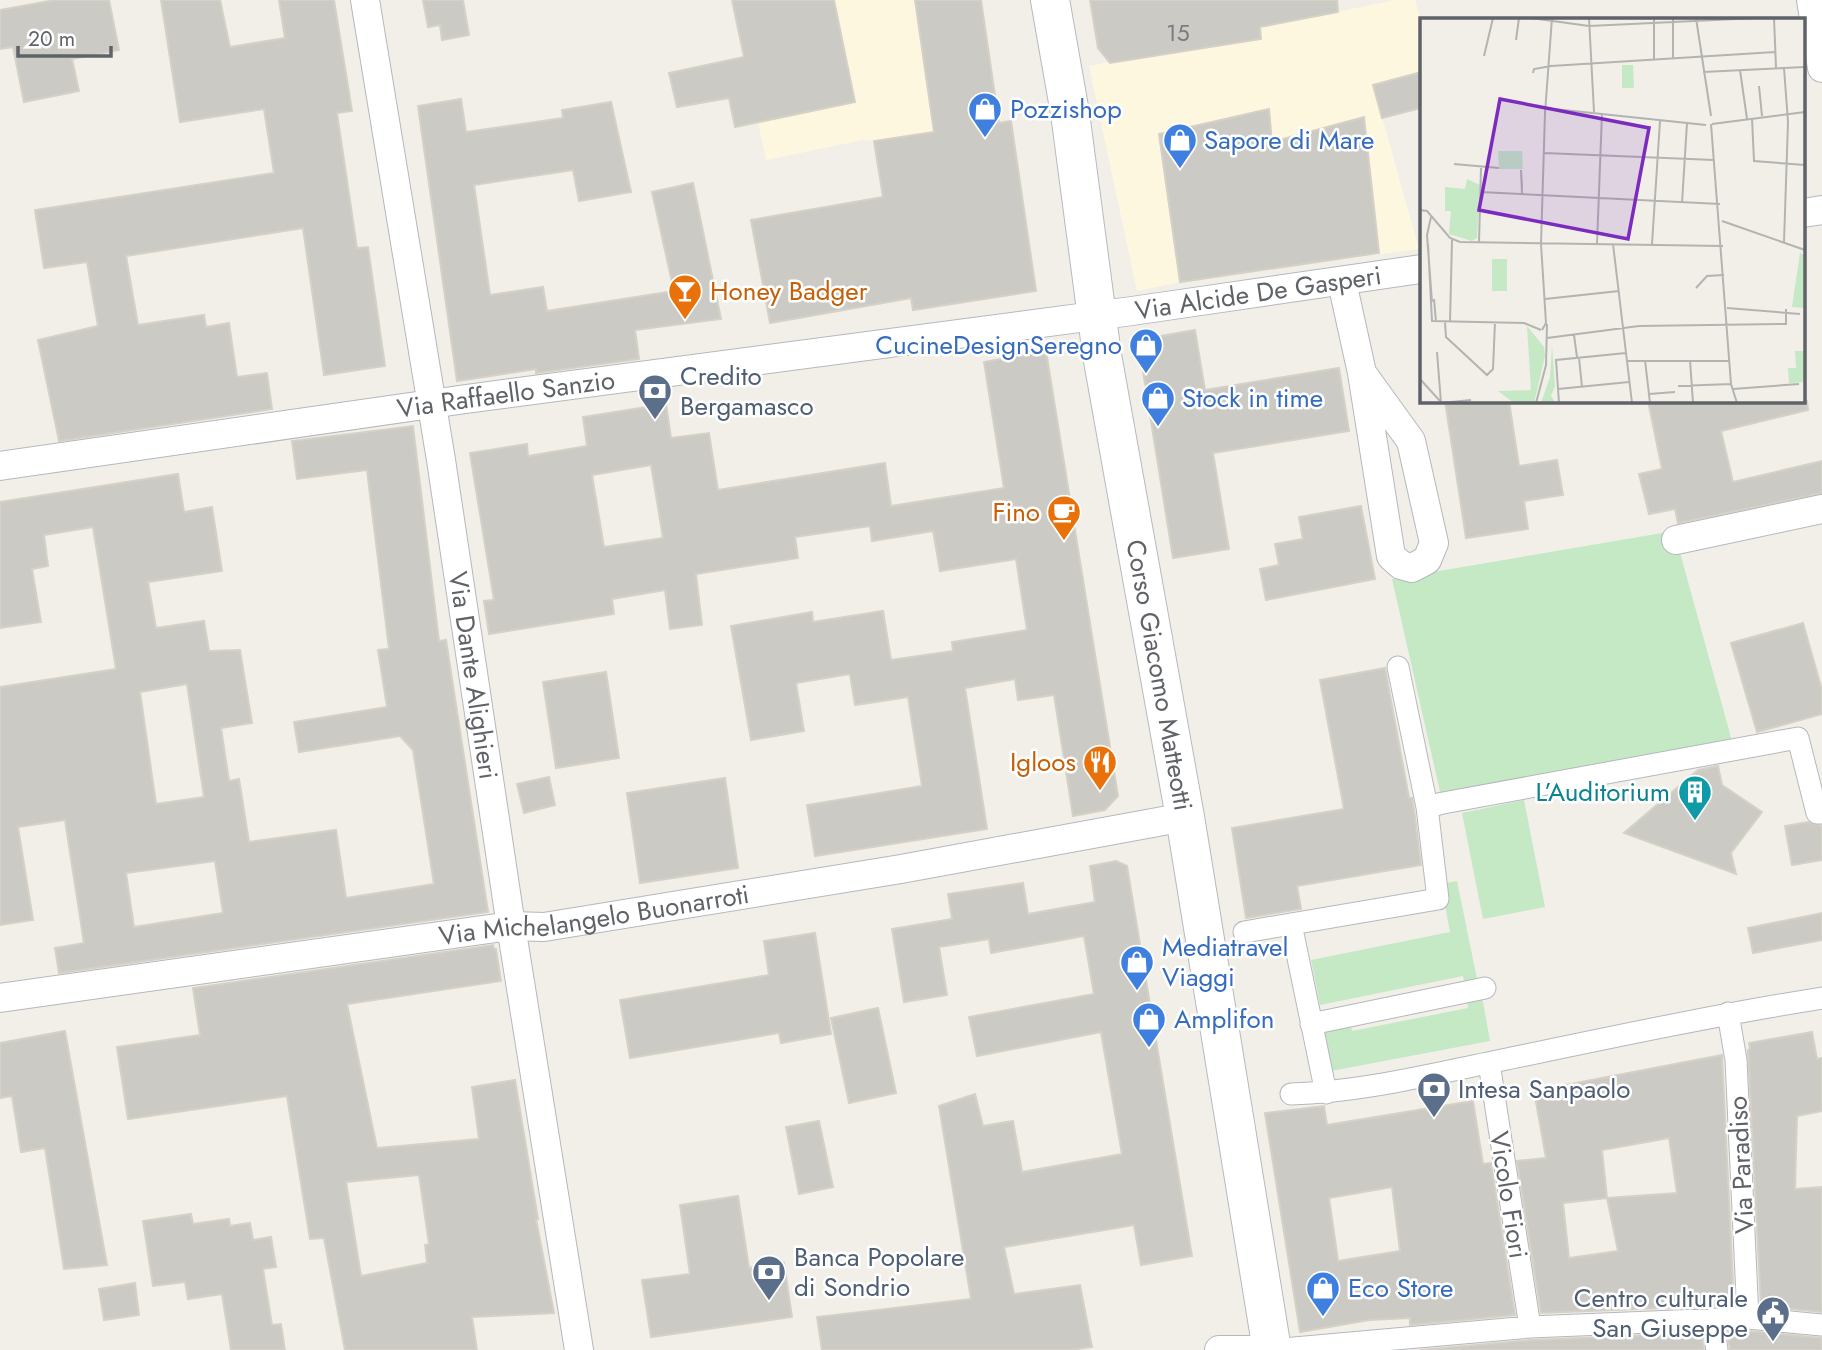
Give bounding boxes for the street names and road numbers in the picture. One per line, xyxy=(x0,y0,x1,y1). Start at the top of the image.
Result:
street label: Via Alcide De Gasperi xyxy=(1132,256,1384,329)
street label: Via Raffaello Sanzio xyxy=(394,361,617,428)
street label: Corso Giacomo Matteotti xyxy=(1117,536,1202,814)
street label: Via Dante Alighieri xyxy=(439,569,508,782)
street label: Via Michelangelo Buonarroti xyxy=(436,875,752,955)
street label: Via Paradiso xyxy=(1718,1095,1764,1235)
street label: Vicolo Fiori xyxy=(1480,1129,1538,1261)

